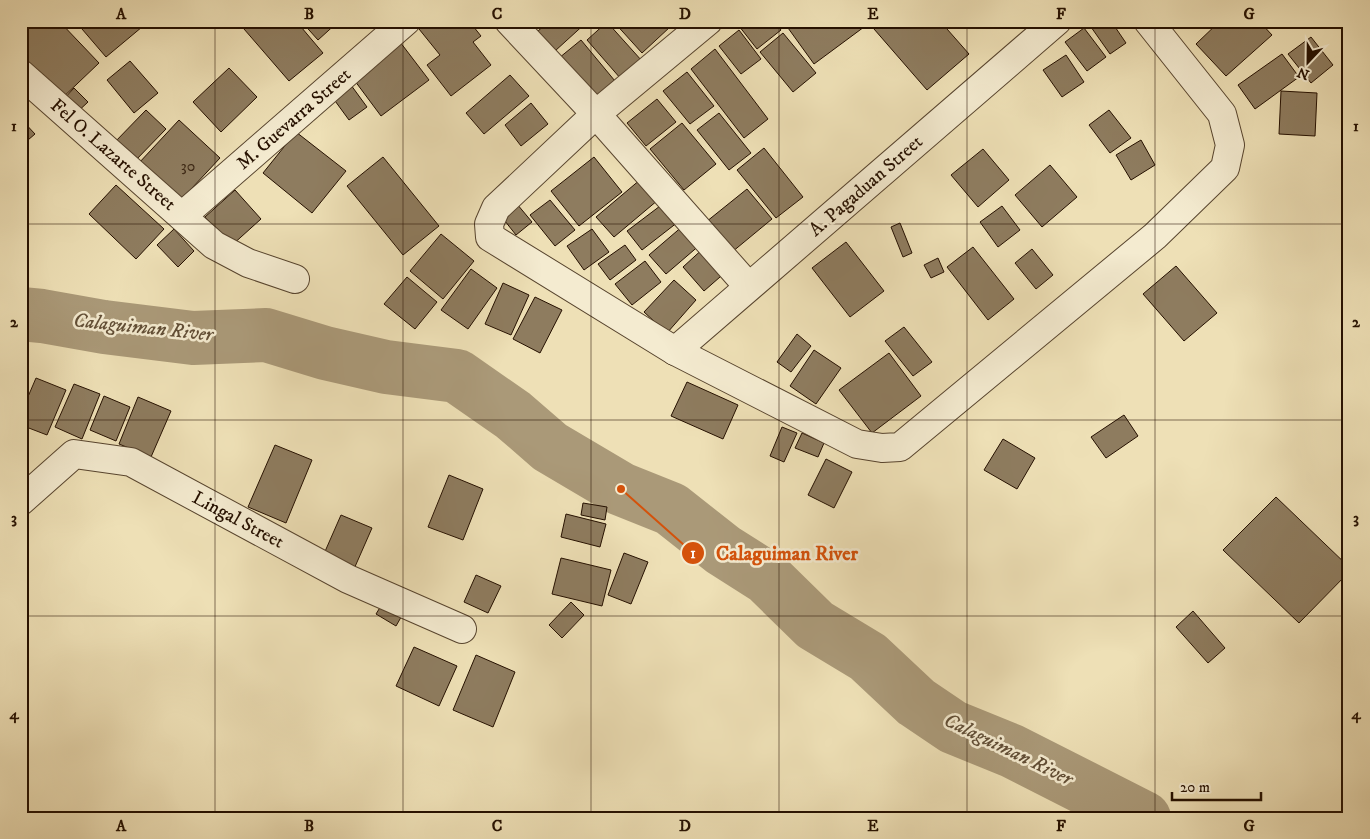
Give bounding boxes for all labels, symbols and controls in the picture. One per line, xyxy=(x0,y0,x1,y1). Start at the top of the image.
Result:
text: A xyxy=(115,4,127,24)
text: B xyxy=(304,4,314,24)
text: C xyxy=(492,4,502,24)
text: D xyxy=(679,4,691,24)
text: E xyxy=(867,4,879,24)
text: F xyxy=(1056,4,1066,24)
text: G xyxy=(1243,4,1255,24)
north arrow xyxy=(1282,38,1332,88)
text: N xyxy=(1294,62,1312,84)
street label: M. Guevarra Street xyxy=(232,63,356,175)
street label: Fel O. Lazarte Street xyxy=(46,94,180,216)
text: 1 xyxy=(11,116,17,136)
text: 1 xyxy=(1353,116,1359,136)
street label: A. Pagaduan Street xyxy=(804,130,928,242)
house number: 30 xyxy=(181,156,195,176)
water label: Calaguiman River xyxy=(72,308,216,348)
text: 2 xyxy=(10,312,19,332)
text: 2 xyxy=(1352,312,1361,332)
street label: Lingal Street xyxy=(188,486,288,554)
text: 3 xyxy=(11,508,17,528)
text: 3 xyxy=(1353,508,1359,528)
callout: Calaguiman River xyxy=(681,535,868,570)
text: Calaguiman River xyxy=(716,542,859,567)
text: 1 xyxy=(690,544,696,563)
text: 4 xyxy=(8,704,19,724)
text: 4 xyxy=(1350,704,1361,724)
water label: Calaguiman River xyxy=(940,708,1078,793)
scale bar xyxy=(1172,769,1261,801)
text: 20 m xyxy=(1180,778,1210,797)
text: A xyxy=(115,816,127,836)
text: B xyxy=(304,816,314,836)
text: C xyxy=(492,816,502,836)
text: D xyxy=(679,816,691,836)
text: E xyxy=(867,816,879,836)
text: F xyxy=(1056,816,1066,836)
text: G xyxy=(1243,816,1255,836)

